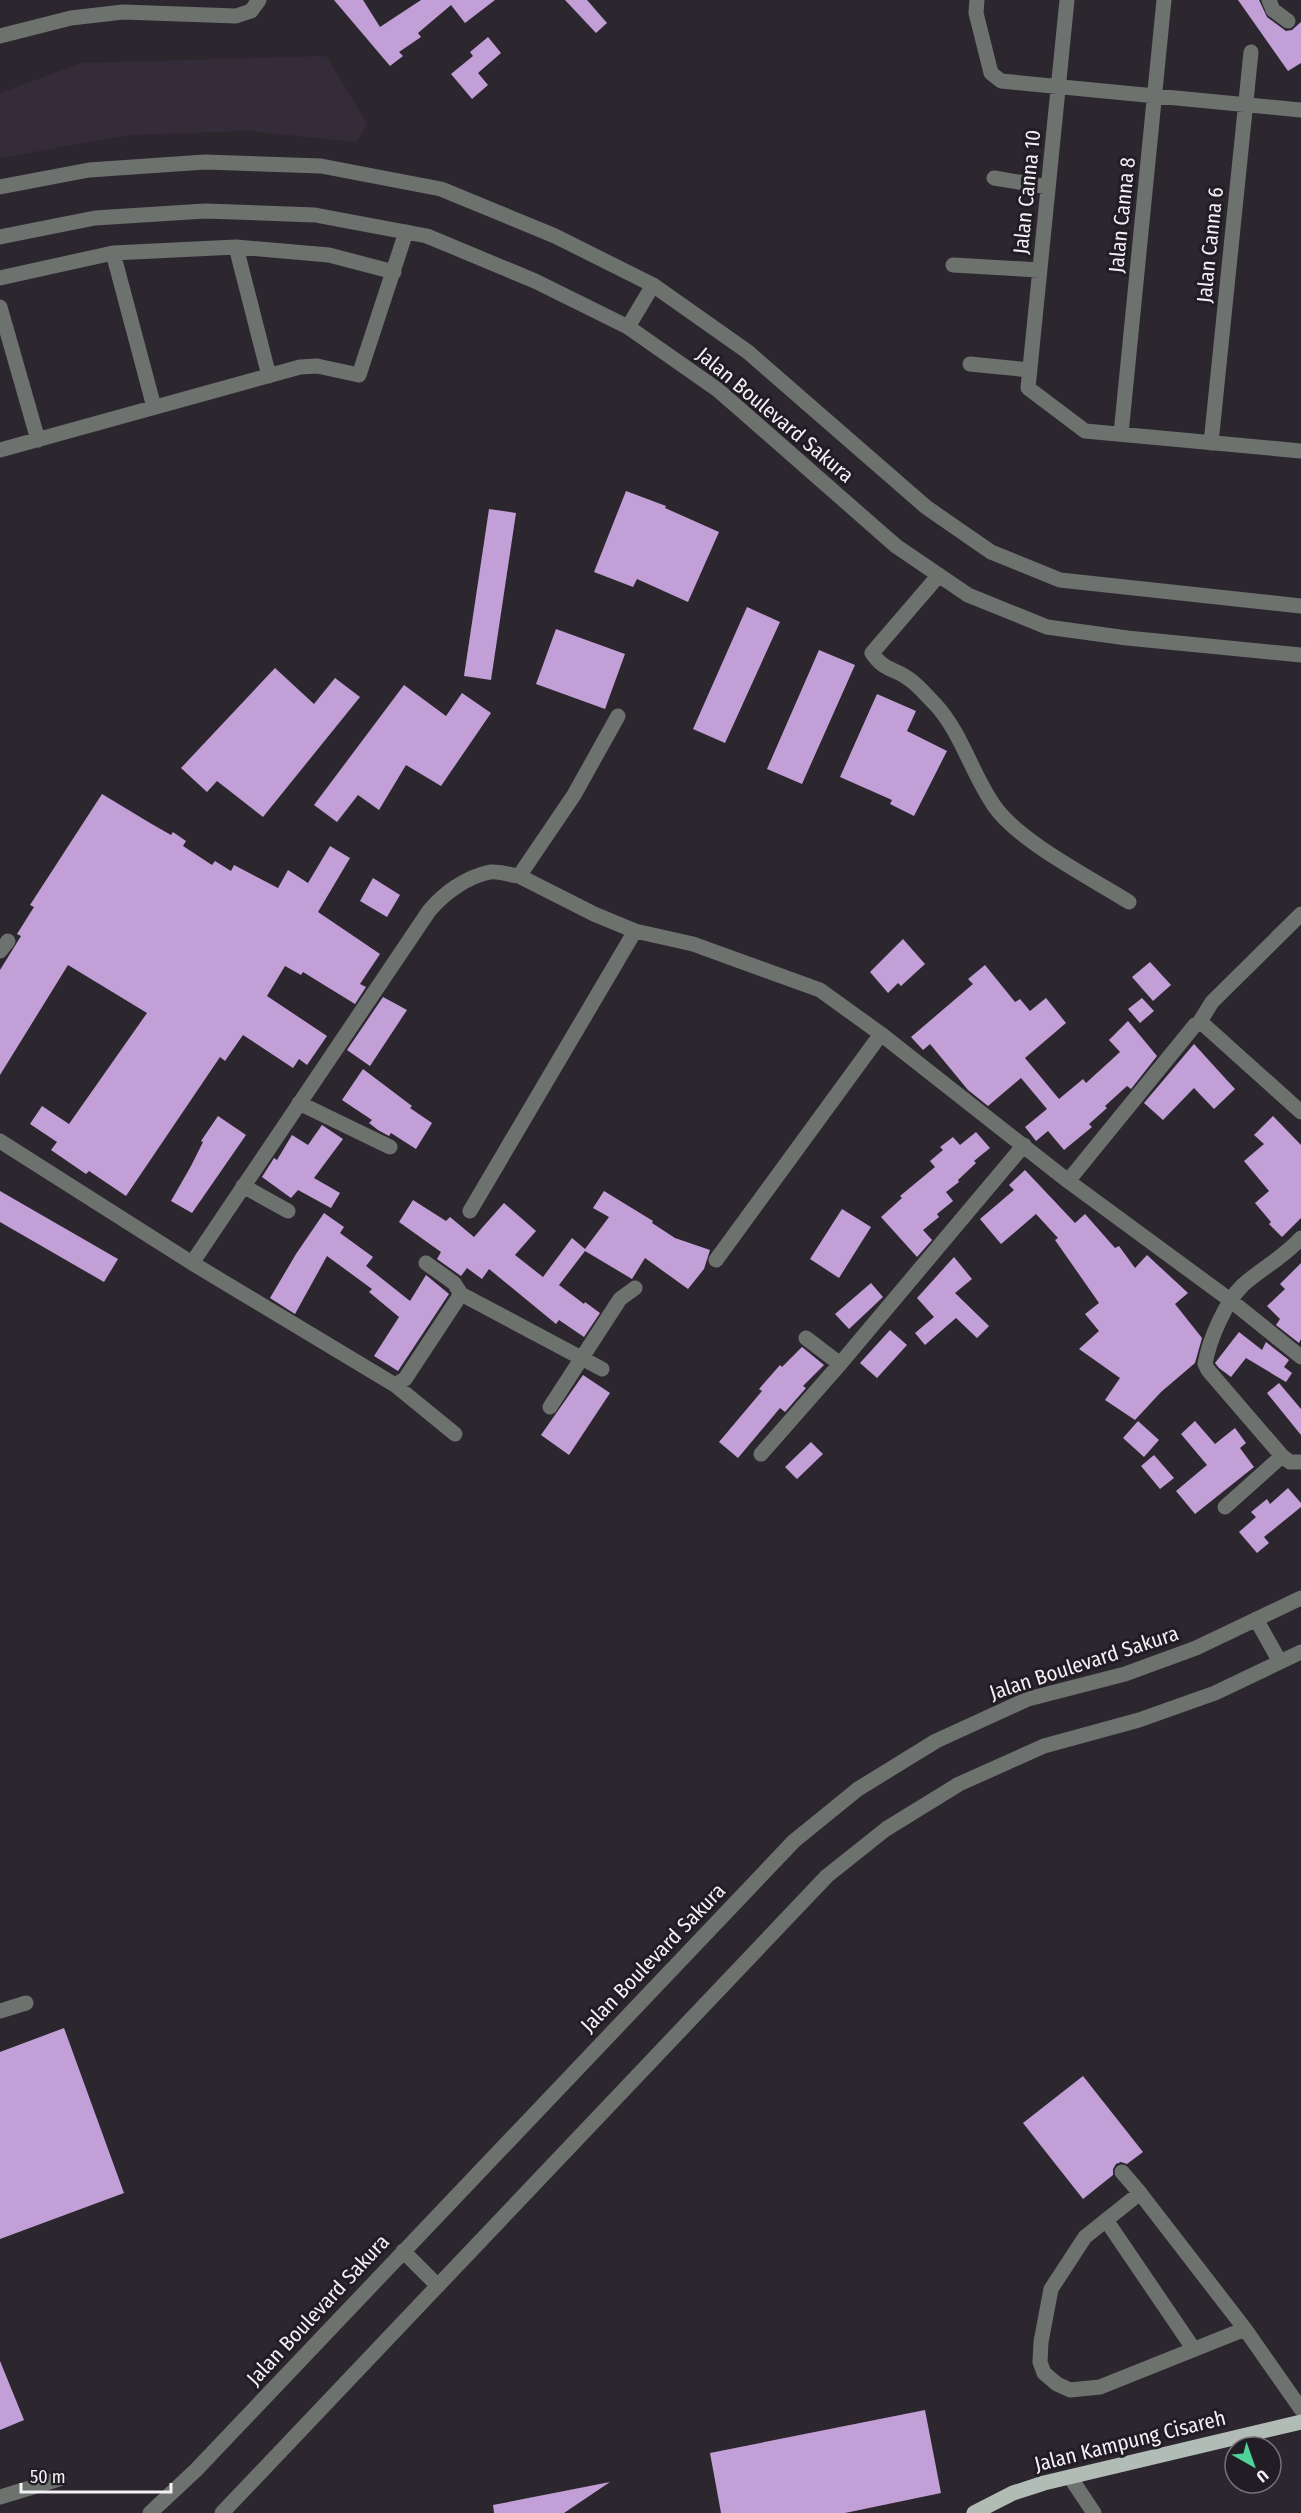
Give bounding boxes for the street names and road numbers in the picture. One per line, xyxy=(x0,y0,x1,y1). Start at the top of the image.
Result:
street label: Jalan Canna 10 xyxy=(1008,129,1046,255)
street label: Jalan Canna 8 xyxy=(1103,156,1141,274)
street label: Jalan Canna 6 xyxy=(1191,186,1229,304)
street label: Jalan Boulevard Sakura xyxy=(691,342,859,488)
street label: Jalan Boulevard Sakura xyxy=(986,1620,1182,1706)
street label: Jalan Boulevard Sakura xyxy=(575,1878,731,2038)
street label: Jalan Boulevard Sakura xyxy=(241,2229,395,2391)
street label: Jalan Kampung Cisareh xyxy=(1032,2405,1228,2477)

